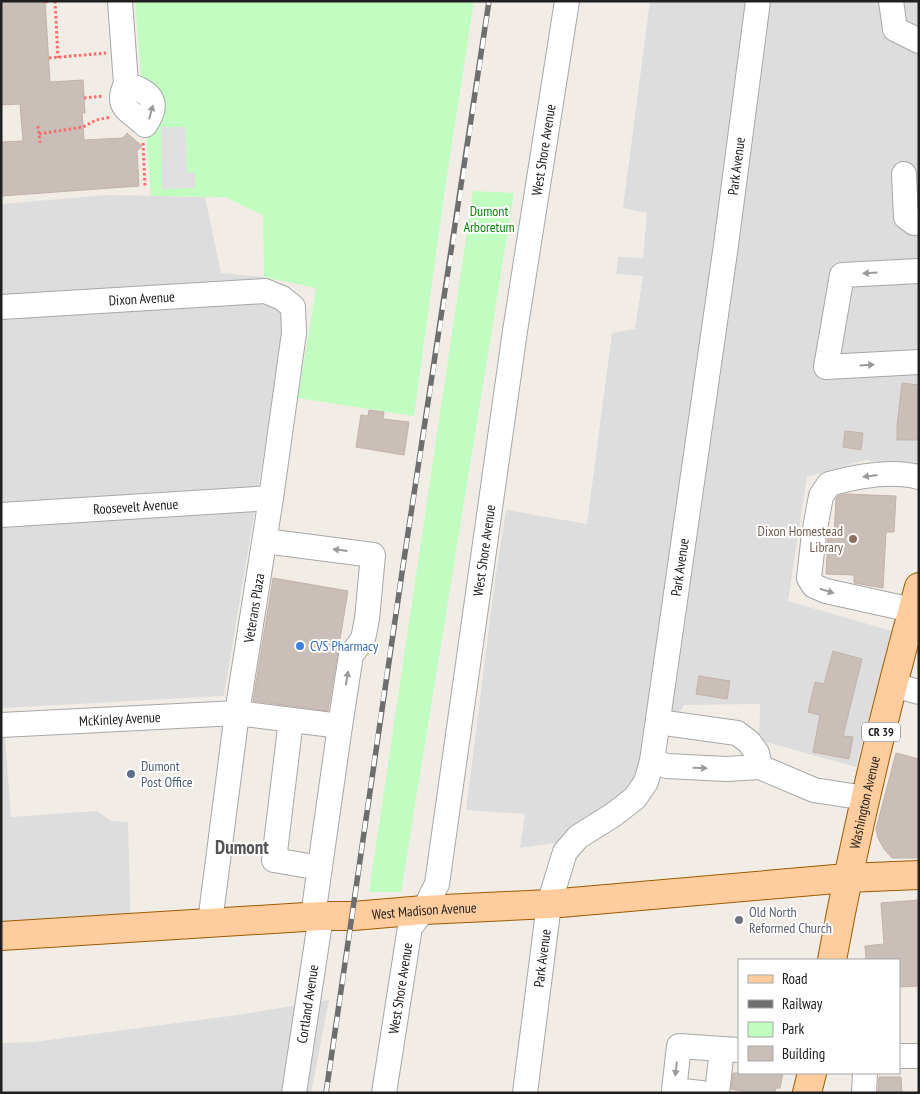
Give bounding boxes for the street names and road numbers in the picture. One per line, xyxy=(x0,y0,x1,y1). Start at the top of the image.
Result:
street label: West Shore Avenue xyxy=(527,103,560,197)
street label: Park Avenue xyxy=(724,136,749,196)
street label: Dixon Avenue xyxy=(108,287,176,309)
street label: Roosevelt Avenue xyxy=(93,495,179,518)
street label: West Shore Avenue xyxy=(469,503,499,597)
street label: Park Avenue xyxy=(667,537,693,597)
street label: Veterans Plaza xyxy=(239,572,268,645)
street label: McKinley Avenue xyxy=(79,708,161,730)
road number: CR 39 xyxy=(862,722,900,742)
street label: Washington Avenue xyxy=(845,754,884,851)
street label: West Madison Avenue xyxy=(371,898,477,923)
street label: Park Avenue xyxy=(530,928,555,988)
street label: West Shore Avenue xyxy=(384,941,416,1035)
street label: Cortland Avenue xyxy=(293,963,322,1045)

